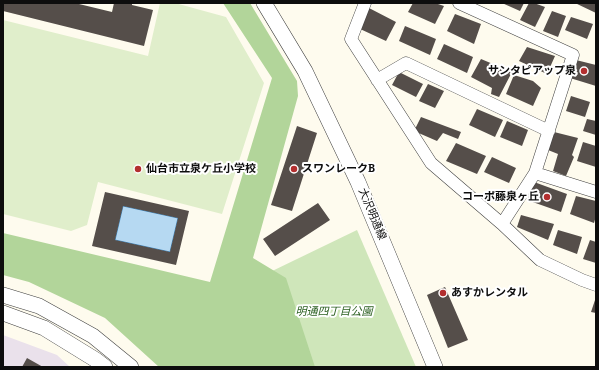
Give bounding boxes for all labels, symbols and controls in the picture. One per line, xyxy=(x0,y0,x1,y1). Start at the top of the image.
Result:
place label: サンタピアップ泉 xyxy=(488,64,576,78)
marker: サンタピアップ泉 xyxy=(579,66,589,76)
place label: 仙台市立泉ケ丘小学校 xyxy=(146,162,256,176)
place label: スワンレークB xyxy=(302,162,375,176)
marker: 仙台市立泉ケ丘小学校 xyxy=(133,164,143,174)
marker: スワンレークB xyxy=(289,164,299,174)
street label: 大沢明通線 xyxy=(355,186,389,242)
place label: コーポ藤泉ヶ丘 xyxy=(462,190,539,204)
marker: コーポ藤泉ヶ丘 xyxy=(542,192,552,202)
place label: あすかレンタル xyxy=(451,286,528,300)
marker: あすかレンタル xyxy=(438,288,448,298)
park label: 明通四丁目公園 xyxy=(296,305,372,319)

